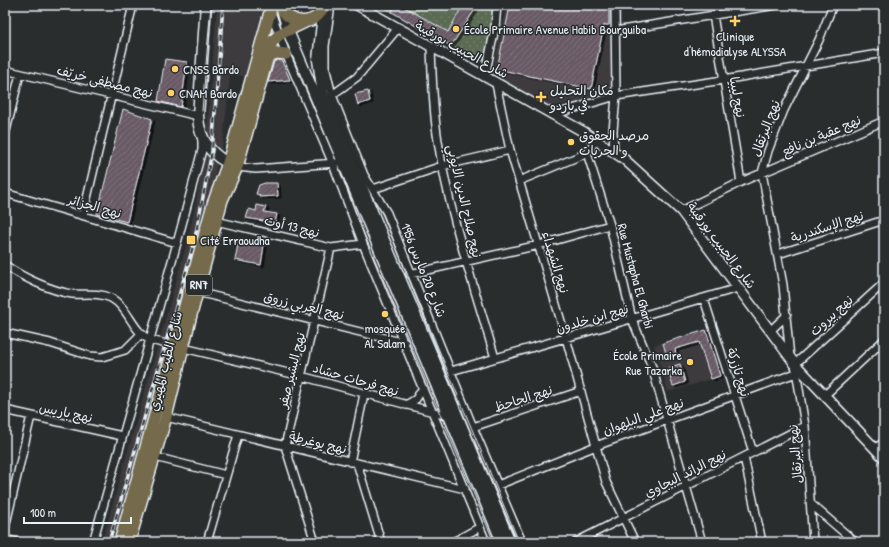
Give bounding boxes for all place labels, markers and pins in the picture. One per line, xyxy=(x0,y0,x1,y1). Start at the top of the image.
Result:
marker: Clinique d'hémodialyse ALYSSA xyxy=(729,15,741,27)
place label: École Primaire Avenue Habib Bourguiba xyxy=(464,20,646,38)
marker: École Primaire Avenue Habib Bourguiba xyxy=(451,24,461,34)
place label: Clinique d'hémodialyse ALYSSA xyxy=(684,27,787,60)
place label: CNSS Bardo xyxy=(183,60,239,78)
marker: CNSS Bardo xyxy=(170,64,180,74)
place label: مكان التحليل في باردو xyxy=(549,81,613,115)
place label: CNAM Bardo xyxy=(179,84,237,102)
marker: CNAM Bardo xyxy=(166,88,176,98)
marker: مكان التحليل في باردو xyxy=(535,91,547,103)
place label: مرصد الحقوق و الحريات xyxy=(579,126,649,159)
marker: مرصد الحقوق و الحريات xyxy=(566,137,576,147)
place label: Cité Erraoudha xyxy=(200,231,270,249)
marker: Cité Erraoudha xyxy=(185,234,197,246)
marker: mosquée Al Salam xyxy=(380,309,390,319)
place label: mosquée Al Salam xyxy=(364,319,406,352)
place label: École Primaire Rue Tazarka xyxy=(613,346,682,379)
marker: École Primaire Rue Tazarka xyxy=(685,357,695,367)

